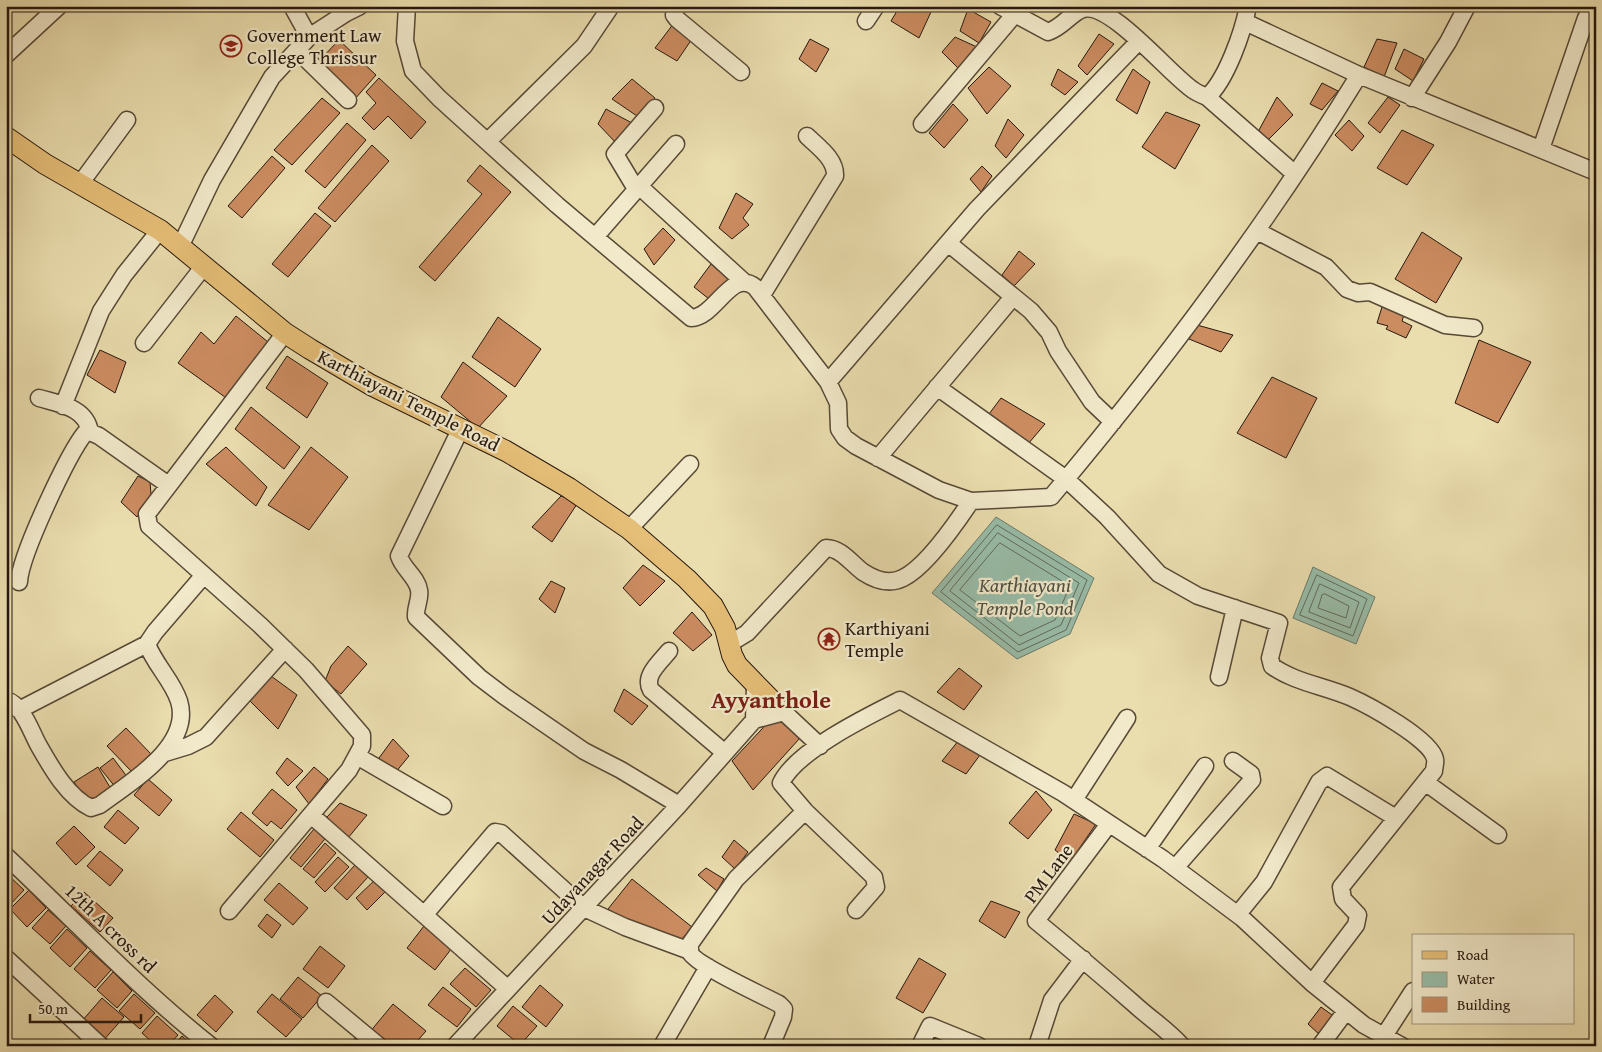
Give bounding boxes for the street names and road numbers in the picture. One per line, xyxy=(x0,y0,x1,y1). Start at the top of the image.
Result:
street label: Karthiayani Temple Road xyxy=(313,342,506,458)
street label: Udayanagar Road xyxy=(534,809,650,931)
street label: PM Lane xyxy=(1016,837,1080,909)
street label: 12th A cross rd xyxy=(59,877,164,980)

